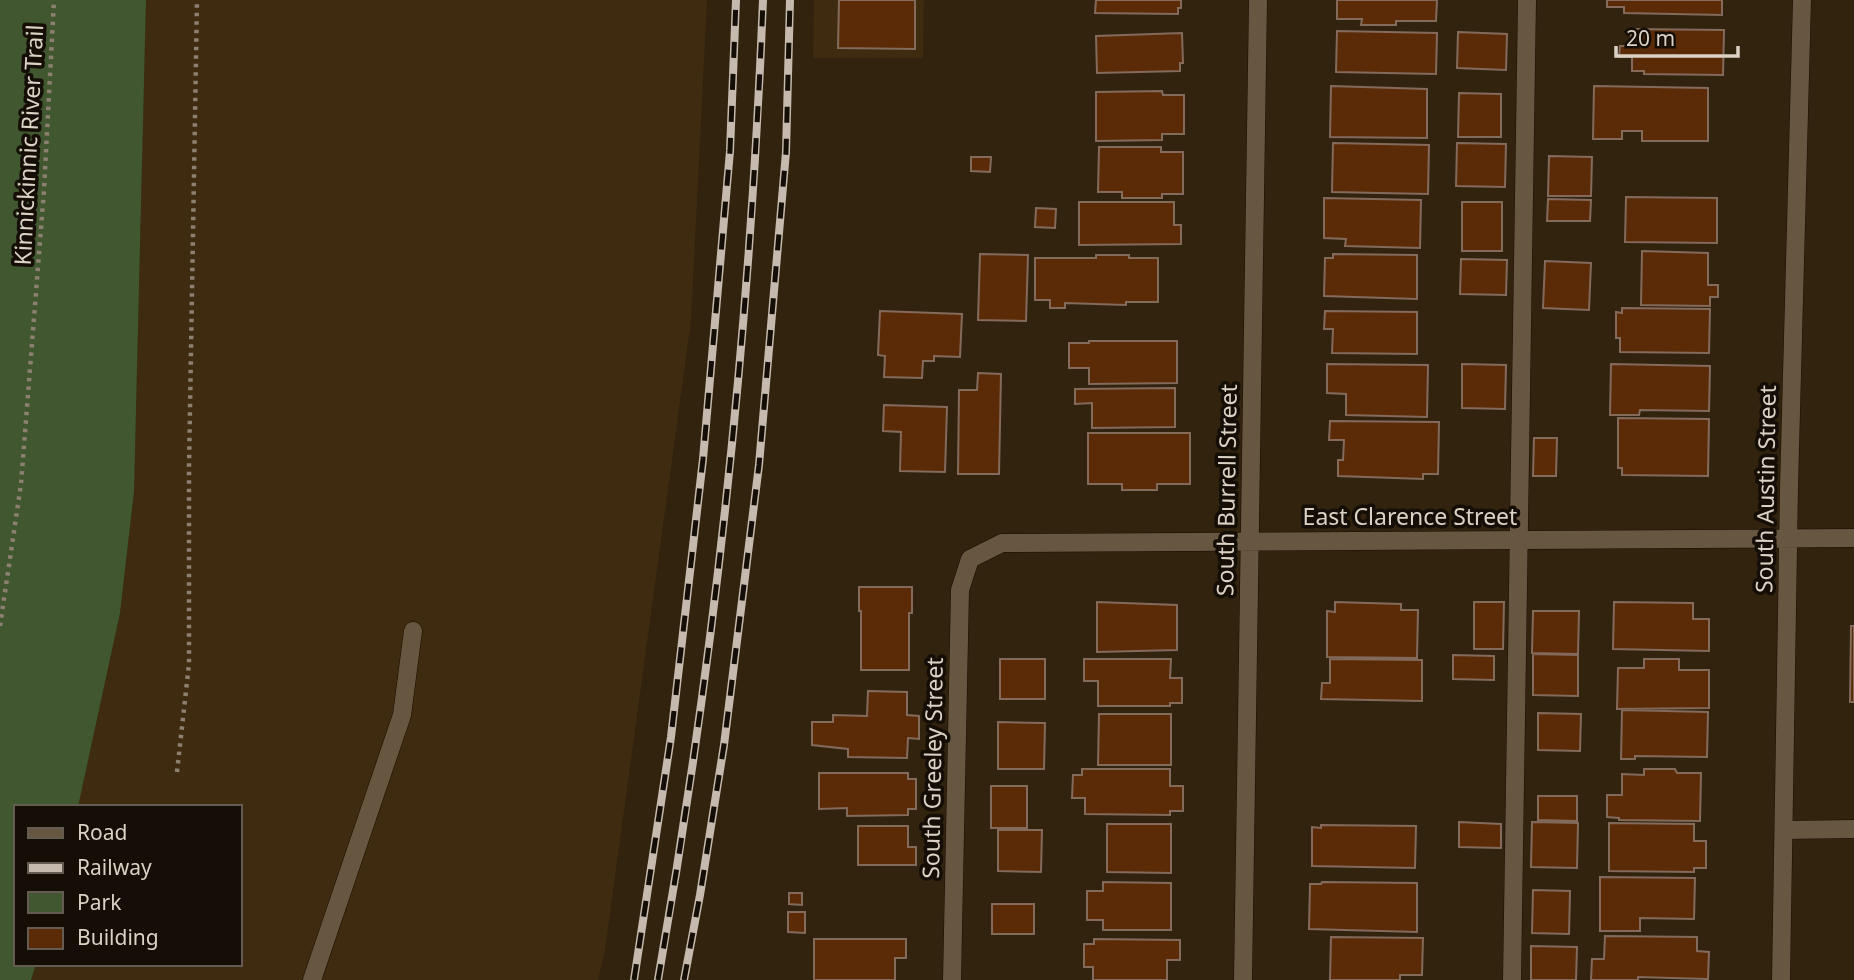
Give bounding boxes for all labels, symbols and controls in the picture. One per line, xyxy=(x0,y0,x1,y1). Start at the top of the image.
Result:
scale bar xyxy=(1616,14,1738,58)
street label: Kinnickinnic River Trail xyxy=(6,24,50,266)
text: 20 m xyxy=(1626,24,1675,52)
street label: South Burrell Street xyxy=(1208,384,1244,596)
street label: South Austin Street xyxy=(1747,385,1783,593)
street label: East Clarence Street xyxy=(1303,500,1517,532)
street label: South Greeley Street xyxy=(914,657,950,879)
legend xyxy=(14,805,242,966)
text: Road xyxy=(77,818,127,846)
text: Railway xyxy=(77,853,152,881)
text: Park xyxy=(77,888,122,916)
text: Building xyxy=(77,923,159,951)

